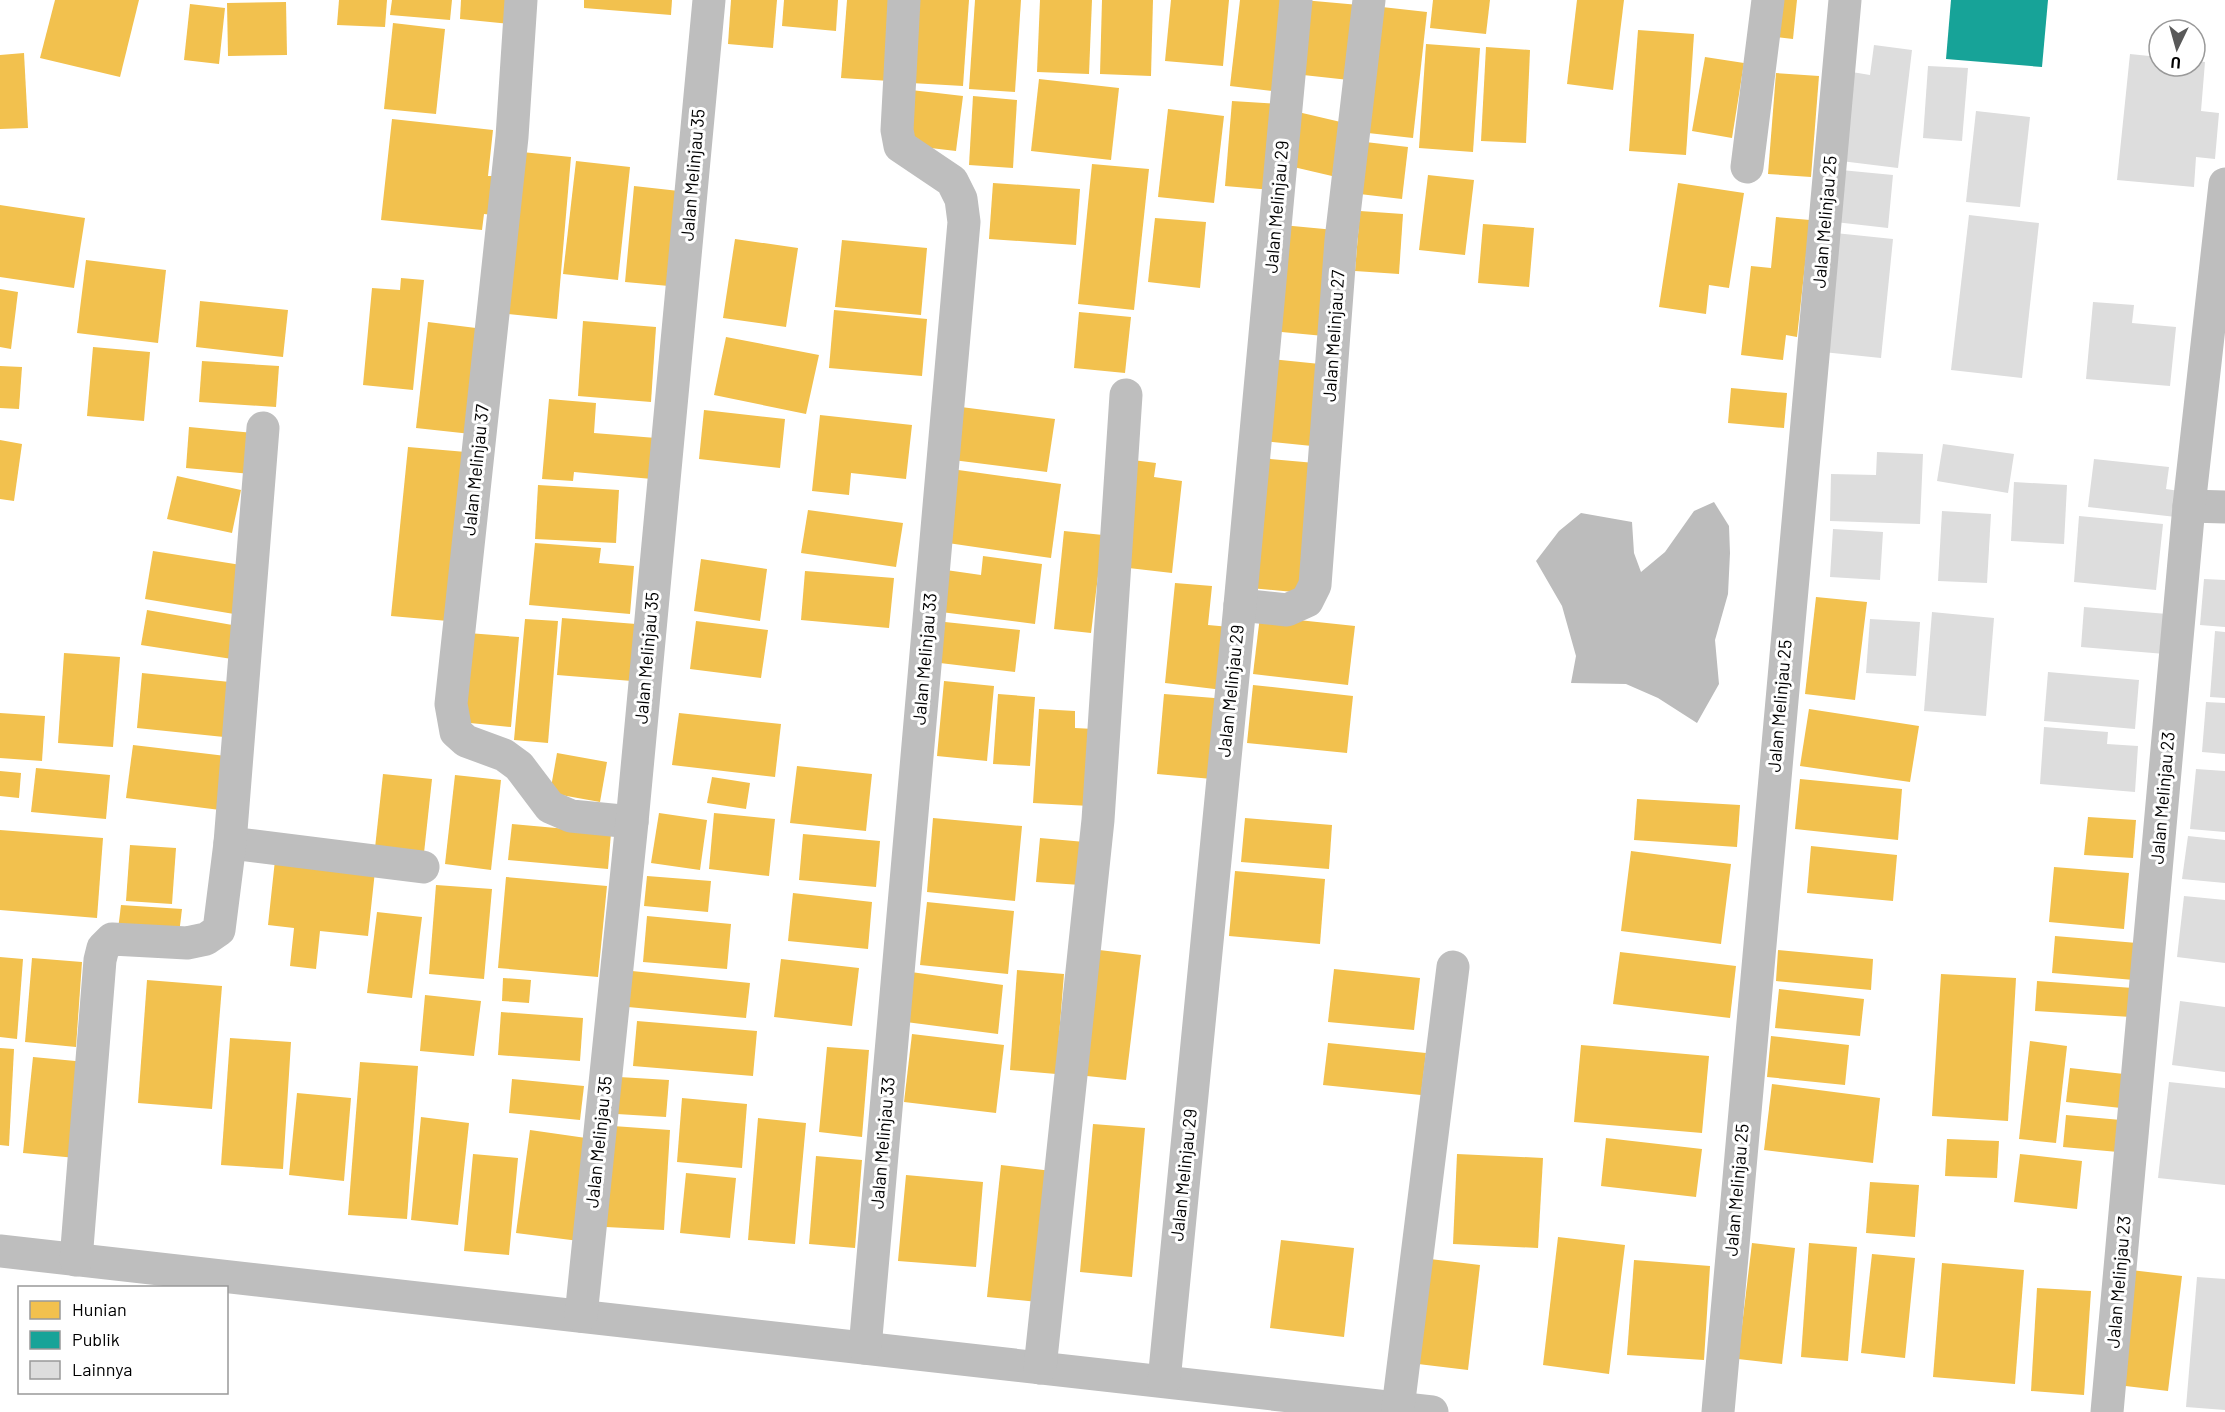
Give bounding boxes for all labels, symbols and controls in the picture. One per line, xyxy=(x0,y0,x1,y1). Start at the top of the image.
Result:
north arrow xyxy=(2147,18,2207,78)
text: U xyxy=(2170,54,2181,73)
street label: Jalan Melinjau 35 xyxy=(675,108,709,242)
street label: Jalan Melinjau 29 xyxy=(1259,140,1293,274)
street label: Jalan Melinjau 25 xyxy=(1807,155,1841,289)
street label: Jalan Melinjau 27 xyxy=(1317,269,1349,403)
street label: Jalan Melinjau 37 xyxy=(457,403,493,537)
street label: Jalan Melinjau 35 xyxy=(629,591,663,725)
street label: Jalan Melinjau 33 xyxy=(907,592,941,726)
street label: Jalan Melinjau 29 xyxy=(1212,624,1248,758)
street label: Jalan Melinjau 25 xyxy=(1762,639,1796,773)
street label: Jalan Melinjau 23 xyxy=(2145,731,2179,865)
street label: Jalan Melinjau 35 xyxy=(580,1075,616,1209)
street label: Jalan Melinjau 33 xyxy=(865,1076,899,1210)
street label: Jalan Melinjau 29 xyxy=(1165,1108,1201,1242)
street label: Jalan Melinjau 25 xyxy=(1719,1123,1753,1257)
street label: Jalan Melinjau 23 xyxy=(2101,1215,2135,1349)
legend xyxy=(18,1286,228,1394)
text: Hunian xyxy=(72,1298,127,1320)
text: Publik xyxy=(72,1328,120,1350)
text: Lainnya xyxy=(72,1358,133,1380)

